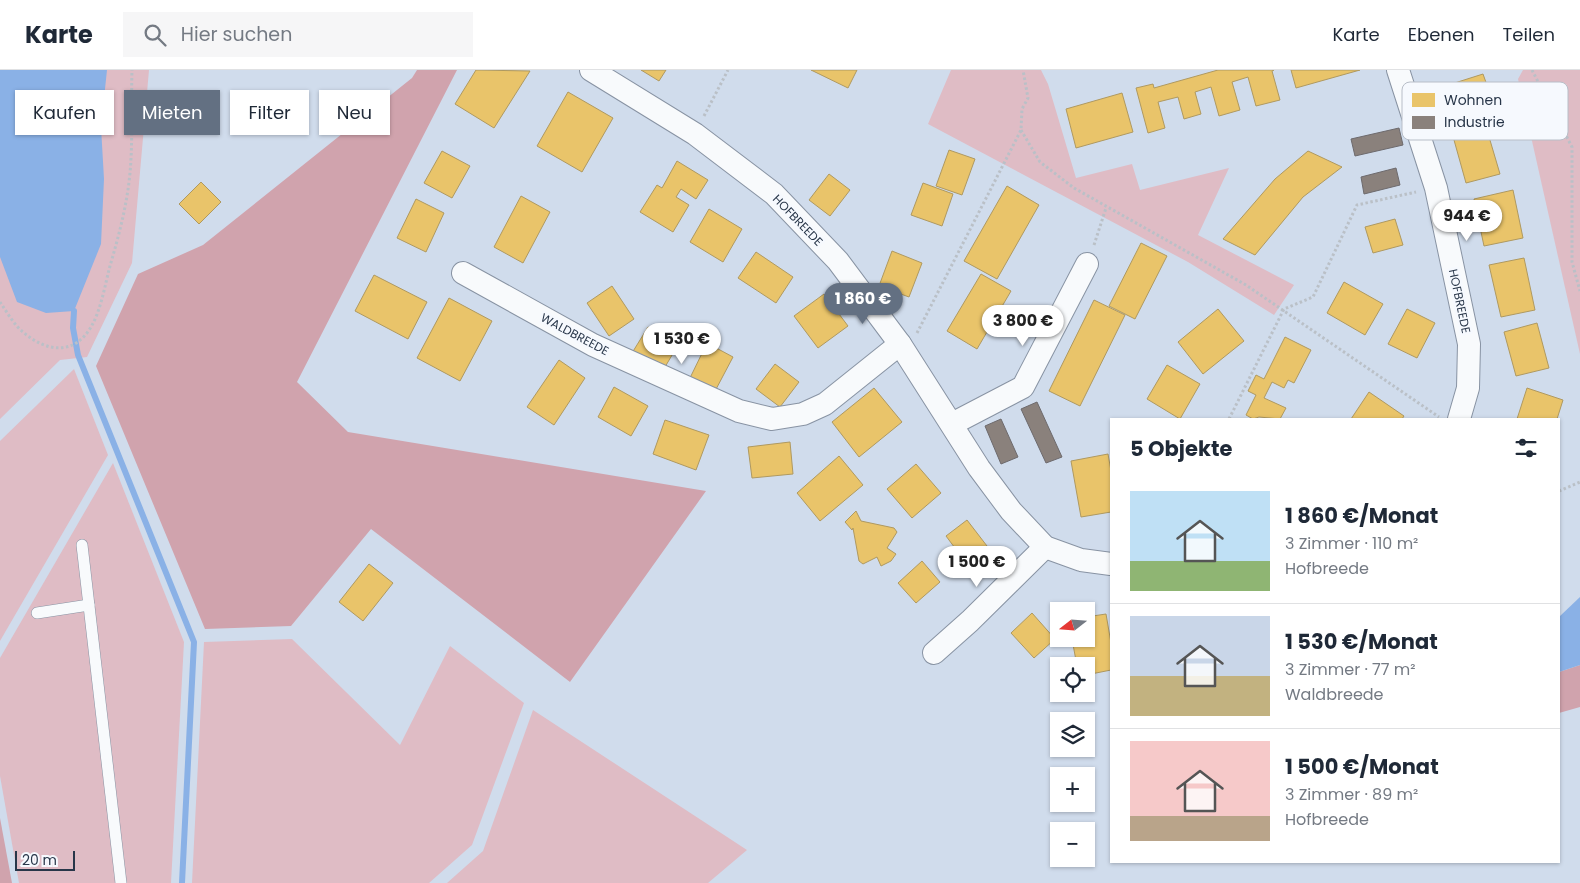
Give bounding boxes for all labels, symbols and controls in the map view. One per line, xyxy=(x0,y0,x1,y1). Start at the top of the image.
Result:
search box xyxy=(123,12,473,57)
text: Karte xyxy=(25,18,93,51)
icon: search xyxy=(141,21,169,49)
text: Hier suchen xyxy=(181,21,292,48)
text: Karte xyxy=(1332,22,1380,47)
text: Ebenen xyxy=(1408,22,1475,47)
text: Teilen xyxy=(1503,22,1555,47)
legend xyxy=(1402,82,1568,140)
chip: Kaufen xyxy=(15,90,114,135)
chip: Mieten xyxy=(124,90,220,135)
chip: Filter xyxy=(230,90,309,135)
chip: Neu xyxy=(319,90,390,135)
text: Wohnen xyxy=(1444,90,1502,110)
text: Industrie xyxy=(1444,112,1505,132)
street label: HOFBREEDE xyxy=(769,191,827,249)
pin: 944 € xyxy=(1432,200,1502,242)
text: 944 € xyxy=(1443,204,1491,227)
street label: HOFBREEDE xyxy=(1445,267,1475,335)
pin: 1 860 € xyxy=(817,282,909,325)
text: 1 860 € xyxy=(835,287,891,310)
pin: 3 800 € xyxy=(977,304,1069,347)
street label: WALDBREEDE xyxy=(538,309,612,359)
text: 3 800 € xyxy=(993,309,1053,332)
pin: 1 530 € xyxy=(636,322,728,365)
text: 1 530 € xyxy=(654,327,710,350)
text: 5 Objekte xyxy=(1130,434,1232,463)
icon: filters xyxy=(1512,434,1540,462)
text: 1 860 €/Monat xyxy=(1285,501,1438,530)
icon: home xyxy=(1170,511,1230,571)
text: 3 Zimmer · 110 m² xyxy=(1285,532,1418,555)
pin: 1 500 € xyxy=(931,546,1023,588)
text: 1 500 € xyxy=(949,550,1005,573)
text: Hofbreede xyxy=(1285,557,1369,580)
north arrow xyxy=(1050,602,1095,648)
map controls xyxy=(1050,602,1095,867)
text: 1 530 €/Monat xyxy=(1285,627,1438,656)
icon: home xyxy=(1170,636,1230,696)
button: locate xyxy=(1050,657,1095,702)
text: 3 Zimmer · 77 m² xyxy=(1285,658,1416,681)
text: Waldbreede xyxy=(1285,683,1384,706)
button: layers xyxy=(1050,712,1095,757)
text: 1 500 €/Monat xyxy=(1285,752,1439,781)
icon: home xyxy=(1170,761,1230,821)
button: + xyxy=(1050,767,1095,812)
text: 3 Zimmer · 89 m² xyxy=(1285,783,1418,806)
text: Hofbreede xyxy=(1285,808,1369,831)
button: − xyxy=(1050,822,1095,867)
scale bar xyxy=(15,848,75,871)
text: 20 m xyxy=(22,850,57,870)

